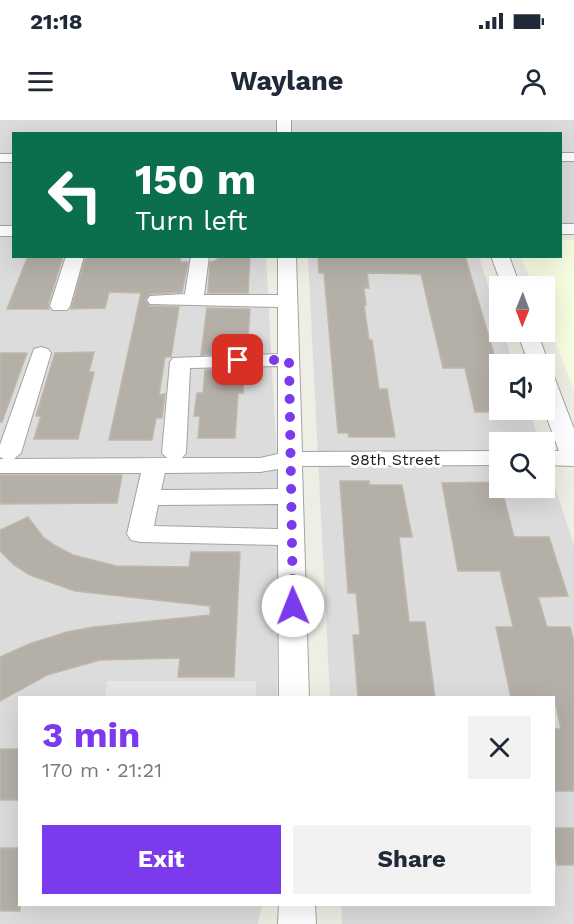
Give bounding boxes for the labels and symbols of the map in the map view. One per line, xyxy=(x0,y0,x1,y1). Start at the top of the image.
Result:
north arrow xyxy=(489,276,555,342)
pin xyxy=(212,334,263,385)
street label: 98th Street xyxy=(350,450,440,469)
position arrow xyxy=(261,574,325,638)

